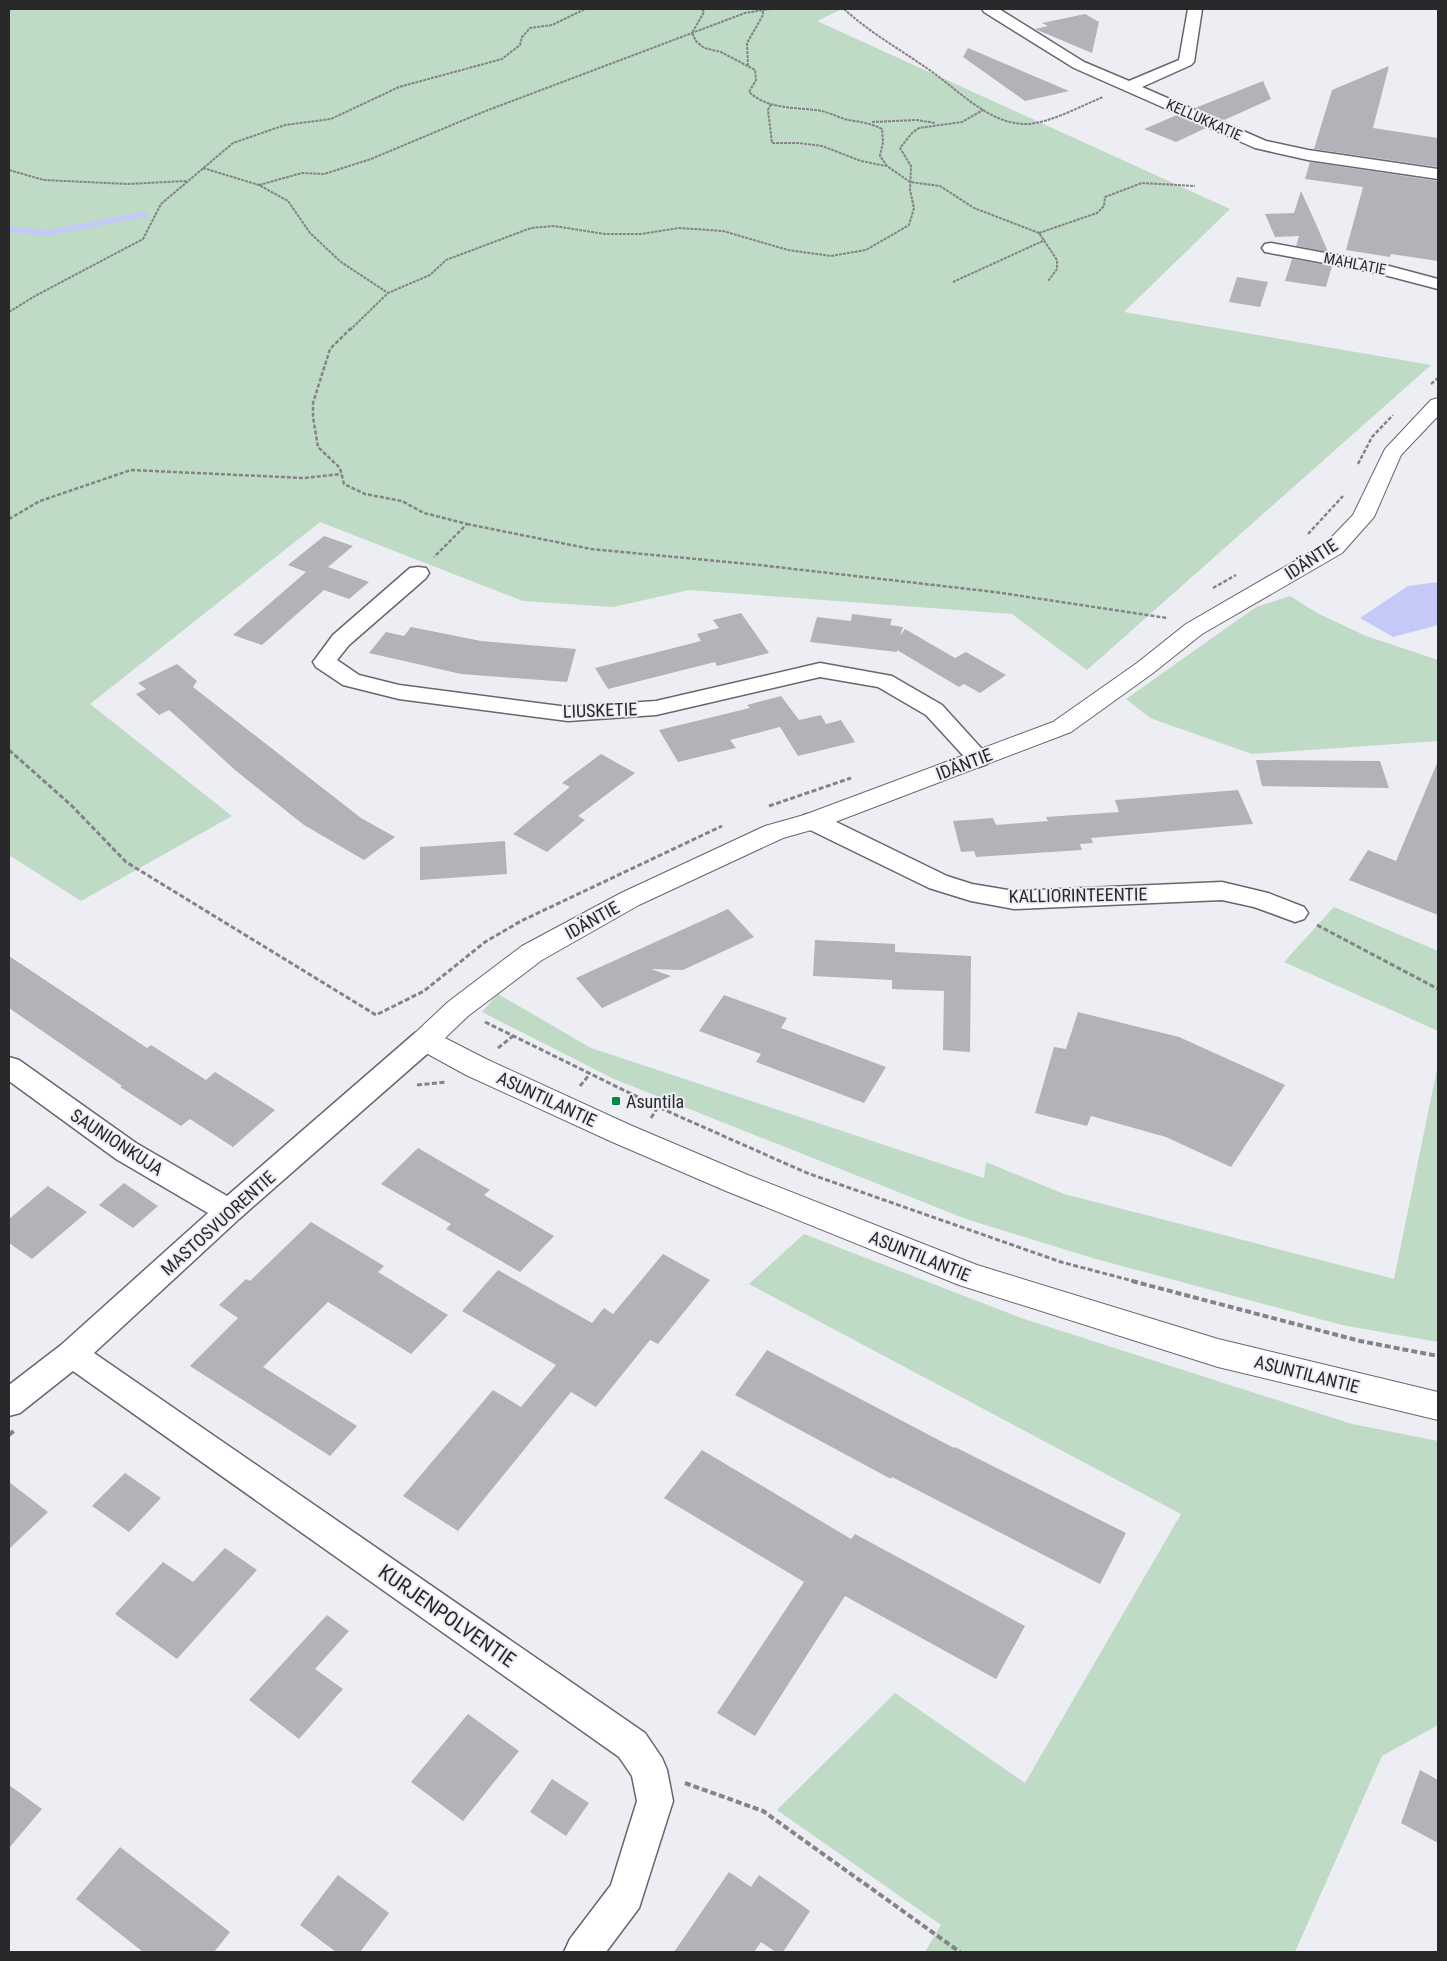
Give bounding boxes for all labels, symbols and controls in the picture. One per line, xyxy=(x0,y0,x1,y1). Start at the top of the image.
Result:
street label: KELLUKKATIE xyxy=(1163,95,1245,145)
street label: MAHLATIE xyxy=(1322,249,1388,279)
street label: IDÄNTIE xyxy=(1281,534,1341,584)
street label: LIUSKETIE xyxy=(563,698,638,722)
street label: IDÄNTIE xyxy=(933,744,995,784)
street label: KALLIORINTEENTIE xyxy=(1009,883,1148,907)
street label: IDÄNTIE xyxy=(561,897,623,943)
street label: ASUNTILANTIE xyxy=(494,1067,600,1131)
place label: Asuntila xyxy=(626,1091,684,1112)
marker: Asuntila xyxy=(610,1095,622,1107)
street label: SAUNIONKUJA xyxy=(67,1104,168,1180)
street label: MASTOSVUORENTIE xyxy=(157,1166,279,1280)
street label: ASUNTILANTIE xyxy=(866,1226,974,1286)
street label: ASUNTILANTIE xyxy=(1252,1351,1362,1397)
street label: KURJENPOLVENTIE xyxy=(374,1560,520,1672)

